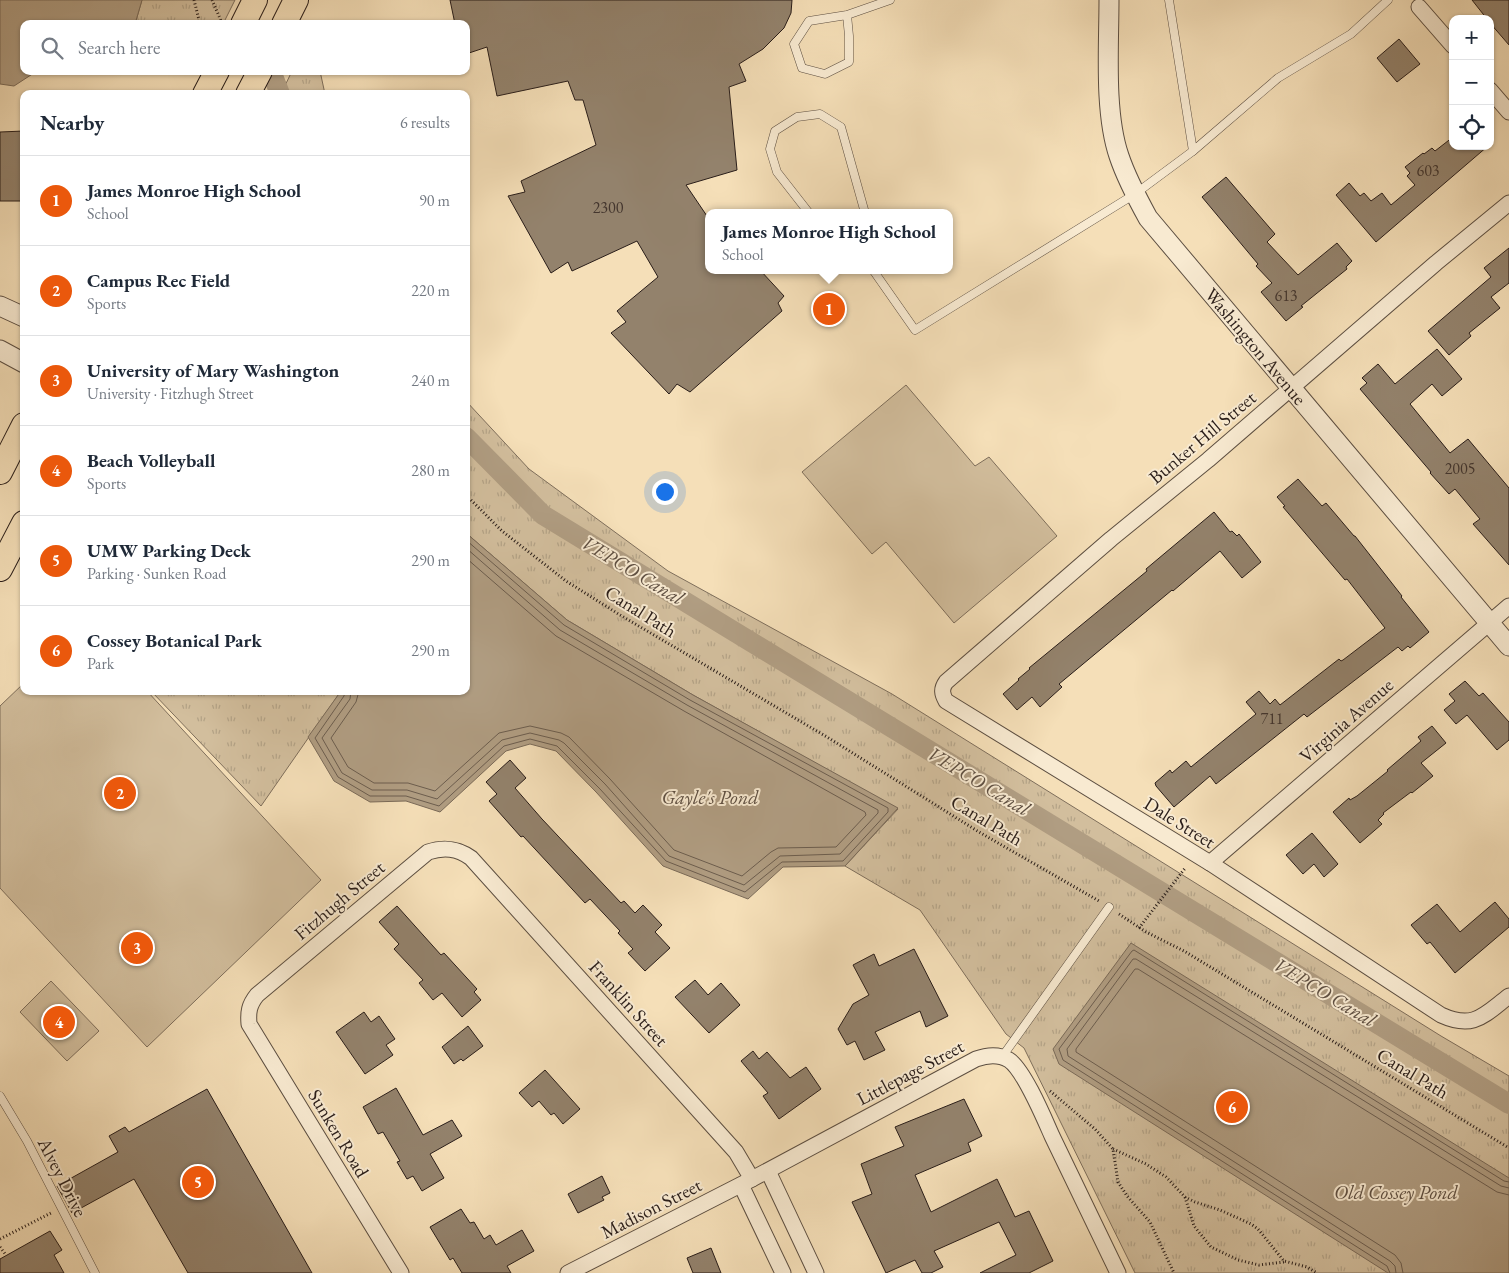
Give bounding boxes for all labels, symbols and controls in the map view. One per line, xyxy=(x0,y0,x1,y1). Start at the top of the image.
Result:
map controls xyxy=(1449,15,1494,150)
button: + xyxy=(1449,15,1494,60)
search box xyxy=(20,20,470,75)
icon: search xyxy=(38,34,66,62)
text: Search here xyxy=(78,35,160,60)
button: − xyxy=(1449,60,1494,105)
button: locate xyxy=(1449,105,1494,150)
text: Nearby xyxy=(40,109,104,136)
text: 6 results xyxy=(400,112,450,133)
house number: 603 xyxy=(1416,160,1440,181)
text: James Monroe High School xyxy=(87,178,301,203)
text: 1 xyxy=(52,190,60,211)
text: 90 m xyxy=(419,190,450,211)
house number: 2300 xyxy=(593,197,624,218)
text: School xyxy=(87,203,129,224)
popup xyxy=(705,209,953,274)
text: James Monroe High School xyxy=(722,219,936,244)
text: School xyxy=(722,244,764,265)
text: Campus Rec Field xyxy=(87,268,230,293)
text: 2 xyxy=(52,280,60,301)
text: 220 m xyxy=(411,280,450,301)
street label: Washington Avenue xyxy=(1199,282,1312,410)
house number: 613 xyxy=(1274,285,1298,306)
pin: 1 xyxy=(813,290,845,328)
text: Sports xyxy=(87,293,126,314)
text: University of Mary Washington xyxy=(87,358,339,383)
text: 3 xyxy=(52,370,60,391)
text: 240 m xyxy=(411,370,450,391)
text: University · Fitzhugh Street xyxy=(87,383,253,404)
street label: Bunker Hill Street xyxy=(1144,385,1261,490)
text: Beach Volleyball xyxy=(87,448,215,473)
house number: 2005 xyxy=(1445,458,1475,479)
text: 4 xyxy=(52,460,60,481)
text: 280 m xyxy=(411,460,450,481)
text: Sports xyxy=(87,473,126,494)
your location xyxy=(652,479,678,505)
water label: VEPCO Canal xyxy=(577,529,690,611)
text: UMW Parking Deck xyxy=(87,538,251,563)
text: 5 xyxy=(52,550,60,571)
text: 290 m xyxy=(411,550,450,571)
text: Parking · Sunken Road xyxy=(87,563,226,584)
street label: Canal Path xyxy=(600,580,681,643)
text: Cossey Botanical Park xyxy=(87,628,262,653)
text: 6 xyxy=(52,640,60,661)
text: 290 m xyxy=(411,640,450,661)
text: Park xyxy=(87,653,114,674)
street label: Virginia Avenue xyxy=(1294,673,1399,768)
house number: 711 xyxy=(1260,708,1284,729)
water label: VEPCO Canal xyxy=(923,740,1036,822)
pin: 2 xyxy=(104,774,136,812)
water label: Gayle's Pond xyxy=(661,784,759,810)
street label: Canal Path xyxy=(946,789,1028,852)
street label: Dale Street xyxy=(1139,791,1220,854)
street label: Fitzhugh Street xyxy=(289,855,390,946)
pin: 3 xyxy=(121,929,153,967)
water label: VEPCO Canal xyxy=(1269,951,1382,1033)
street label: Franklin Street xyxy=(583,955,674,1052)
pin: 4 xyxy=(43,1003,75,1041)
street label: Littlepage Street xyxy=(852,1034,968,1111)
street label: Canal Path xyxy=(1372,1042,1454,1105)
street label: Sunken Road xyxy=(302,1084,375,1182)
pin: 6 xyxy=(1216,1088,1248,1126)
street label: Alvey Drive xyxy=(32,1132,93,1221)
pin: 5 xyxy=(182,1163,214,1201)
street label: Madison Street xyxy=(597,1172,706,1244)
water label: Old Cossey Pond xyxy=(1334,1179,1459,1205)

